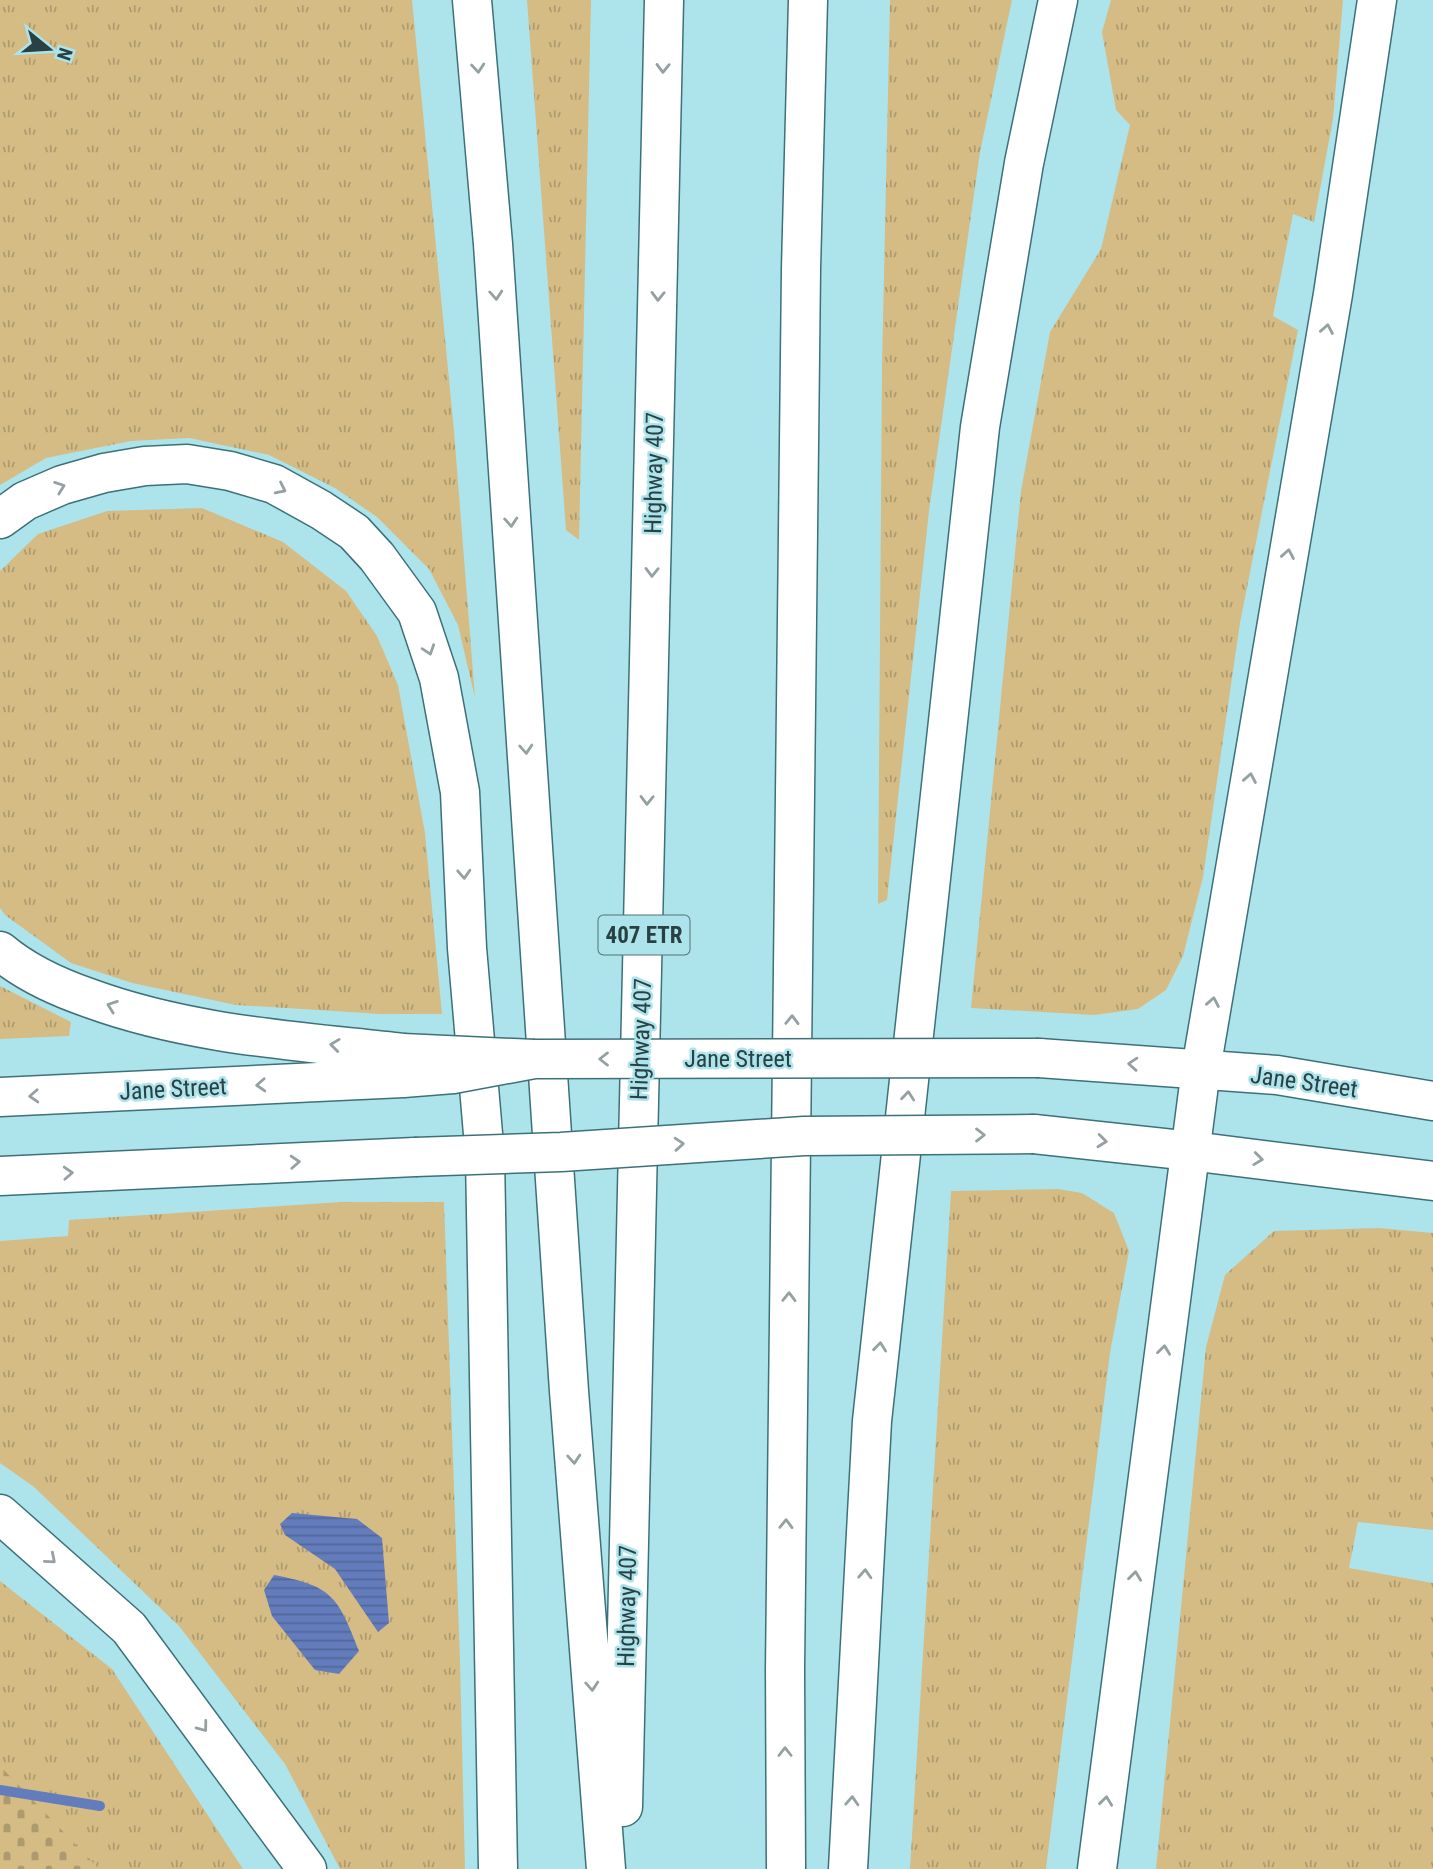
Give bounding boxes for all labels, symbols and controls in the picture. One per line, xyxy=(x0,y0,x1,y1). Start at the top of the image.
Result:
north arrow xyxy=(14,14,84,84)
text: N xyxy=(52,45,77,63)
one-way arrow xyxy=(470,63,485,74)
one-way arrow xyxy=(655,63,671,74)
one-way arrow xyxy=(488,290,503,301)
one-way arrow xyxy=(650,291,666,301)
one-way arrow xyxy=(1319,323,1334,335)
street label: Highway 407 xyxy=(639,412,669,534)
one-way arrow xyxy=(274,480,286,494)
one-way arrow xyxy=(53,481,65,495)
one-way arrow xyxy=(504,517,519,528)
one-way arrow xyxy=(1280,548,1295,559)
one-way arrow xyxy=(644,567,660,578)
one-way arrow xyxy=(421,644,436,656)
one-way arrow xyxy=(519,744,534,755)
one-way arrow xyxy=(1242,772,1257,784)
one-way arrow xyxy=(639,795,655,805)
one-way arrow xyxy=(456,869,471,880)
road number: 407 ETR xyxy=(598,916,690,954)
street label: Highway 407 xyxy=(625,978,657,1100)
one-way arrow xyxy=(1204,996,1219,1008)
one-way arrow xyxy=(106,1001,118,1015)
one-way arrow xyxy=(785,1015,800,1026)
one-way arrow xyxy=(330,1038,341,1053)
street label: Jane Street xyxy=(684,1045,792,1073)
one-way arrow xyxy=(598,1051,608,1067)
one-way arrow xyxy=(1127,1057,1138,1072)
street label: Jane Street xyxy=(1249,1061,1359,1103)
street label: Jane Street xyxy=(118,1072,228,1106)
one-way arrow xyxy=(255,1077,266,1092)
one-way arrow xyxy=(28,1088,39,1103)
one-way arrow xyxy=(900,1090,915,1102)
one-way arrow xyxy=(975,1127,986,1143)
one-way arrow xyxy=(1096,1134,1108,1149)
one-way arrow xyxy=(674,1137,685,1152)
one-way arrow xyxy=(1253,1152,1264,1167)
one-way arrow xyxy=(290,1155,301,1170)
one-way arrow xyxy=(63,1166,74,1181)
one-way arrow xyxy=(781,1291,797,1302)
one-way arrow xyxy=(873,1341,888,1353)
one-way arrow xyxy=(1157,1344,1172,1356)
one-way arrow xyxy=(566,1454,581,1465)
one-way arrow xyxy=(778,1519,794,1529)
street label: Highway 407 xyxy=(612,1545,642,1667)
one-way arrow xyxy=(43,1551,56,1563)
one-way arrow xyxy=(857,1568,872,1579)
one-way arrow xyxy=(1128,1570,1143,1582)
one-way arrow xyxy=(584,1681,599,1692)
one-way arrow xyxy=(195,1719,208,1732)
one-way arrow xyxy=(777,1746,793,1757)
one-way arrow xyxy=(845,1795,860,1806)
one-way arrow xyxy=(1099,1795,1114,1807)

